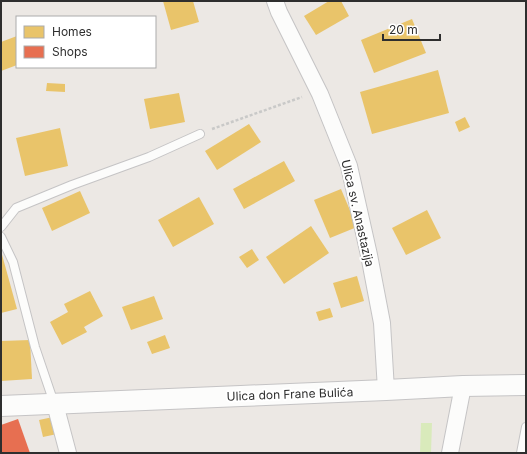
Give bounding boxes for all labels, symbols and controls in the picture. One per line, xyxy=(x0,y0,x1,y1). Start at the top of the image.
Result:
legend xyxy=(16,16,156,68)
scale bar xyxy=(383,16,440,42)
text: 20 m xyxy=(389,22,418,37)
text: Homes xyxy=(52,24,92,39)
text: Shops xyxy=(52,44,88,59)
street label: Ulica sv. Anastazija xyxy=(338,158,378,268)
street label: Ulica don Frane Bulića xyxy=(226,384,354,404)

